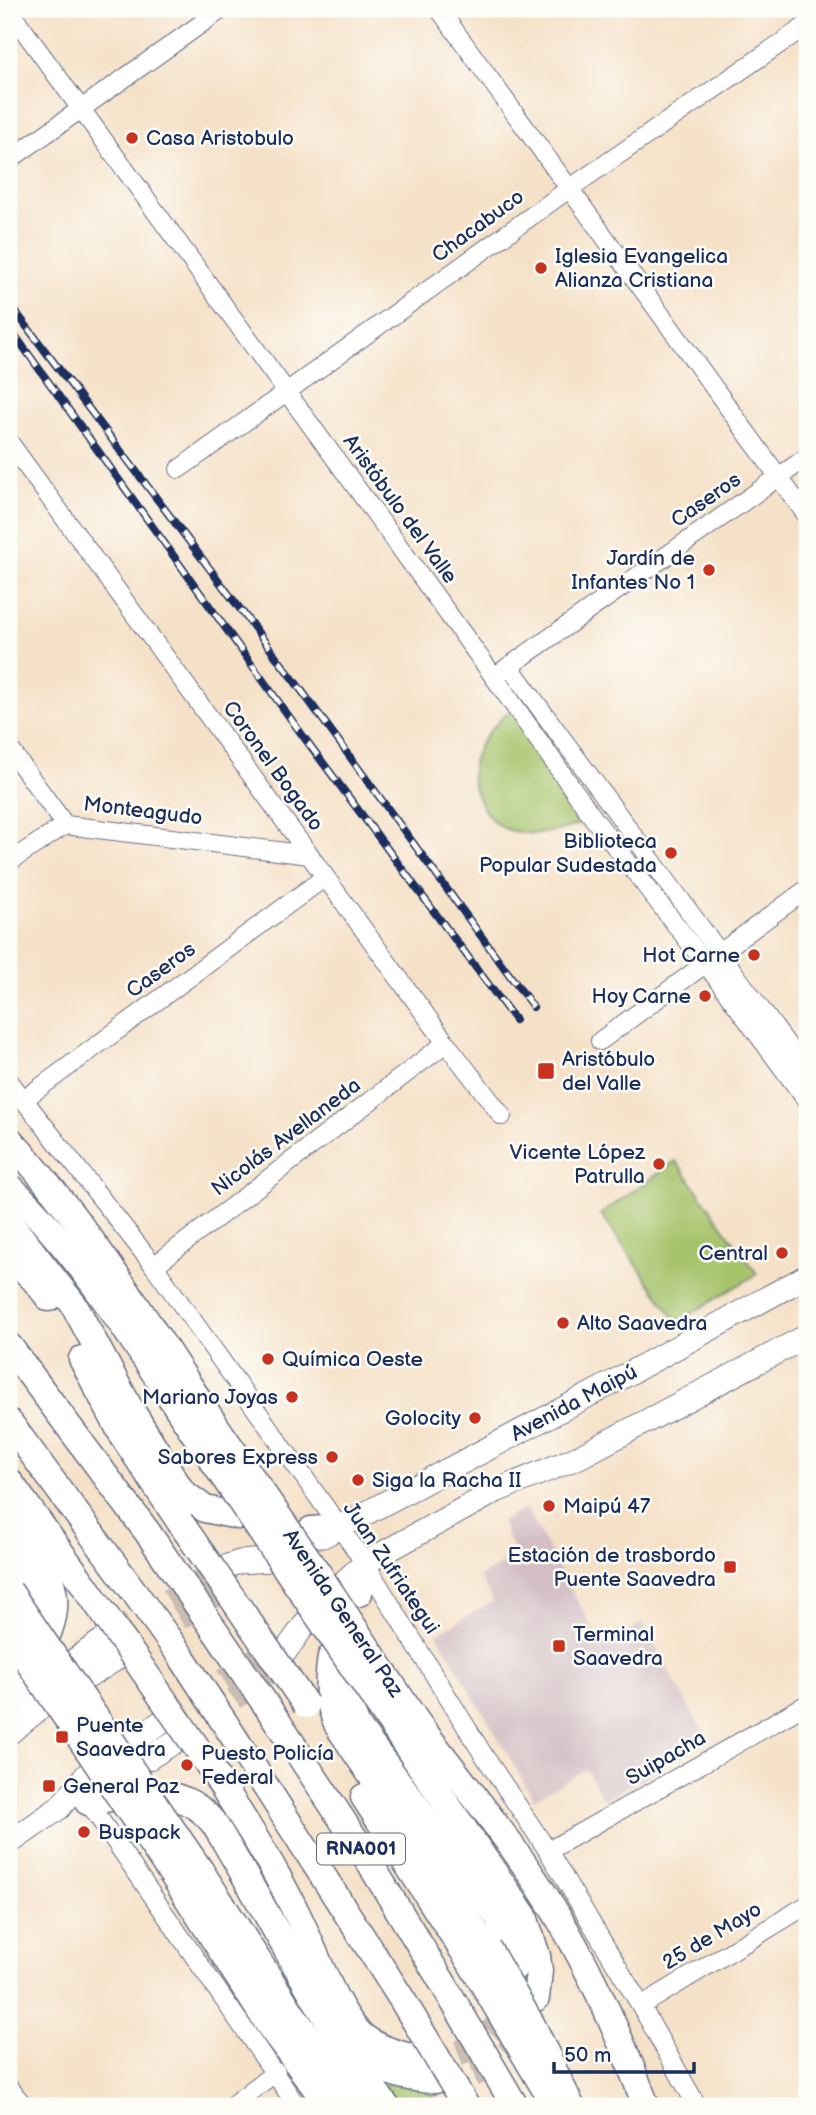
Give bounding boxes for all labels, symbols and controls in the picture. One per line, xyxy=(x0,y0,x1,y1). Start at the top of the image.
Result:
place label: Casa Aristobulo xyxy=(146,126,294,151)
marker: Casa Aristobulo xyxy=(124,130,140,146)
street label: Chacabuco xyxy=(427,184,529,268)
place label: Iglesia Evangelica Alianza Cristiana xyxy=(555,244,728,293)
marker: Iglesia Evangelica Alianza Cristiana xyxy=(533,260,549,276)
street label: Aristóbulo del Valle xyxy=(338,430,462,588)
street label: Caseros xyxy=(666,467,746,533)
place label: Jardín de Infantes No 1 xyxy=(571,546,695,595)
marker: Jardín de Infantes No 1 xyxy=(701,562,717,578)
street label: Coronel Bogado xyxy=(217,696,329,836)
street label: Monteagudo xyxy=(82,791,204,831)
place label: Biblioteca Popular Sudestada xyxy=(479,829,657,878)
marker: Biblioteca Popular Sudestada xyxy=(663,845,679,861)
street label: Caseros xyxy=(122,937,200,1003)
place label: Hot Carne xyxy=(642,943,740,968)
marker: Hot Carne xyxy=(746,947,762,963)
place label: Hoy Carne xyxy=(592,984,691,1009)
marker: Hoy Carne xyxy=(697,988,713,1004)
place label: Aristóbulo del Valle xyxy=(562,1047,655,1096)
marker: Aristóbulo del Valle xyxy=(536,1061,556,1081)
street label: Nicolás Avellaneda xyxy=(207,1073,365,1201)
place label: Vicente López Patrulla xyxy=(510,1140,646,1189)
marker: Vicente López Patrulla xyxy=(651,1156,667,1172)
place label: Central xyxy=(699,1241,768,1266)
marker: Central xyxy=(774,1245,790,1261)
place label: Alto Saavedra xyxy=(577,1311,707,1336)
marker: Alto Saavedra xyxy=(555,1315,571,1331)
place label: Química Oeste xyxy=(282,1347,423,1372)
marker: Química Oeste xyxy=(260,1351,276,1367)
street label: Avenida Maipú xyxy=(507,1359,641,1447)
place label: Mariano Joyas xyxy=(142,1385,278,1410)
marker: Mariano Joyas xyxy=(284,1389,300,1405)
place label: Golocity xyxy=(385,1406,462,1431)
marker: Golocity xyxy=(467,1410,483,1426)
place label: Sabores Express xyxy=(158,1445,318,1470)
marker: Sabores Express xyxy=(324,1449,340,1465)
place label: Siga la Racha II xyxy=(372,1468,522,1493)
marker: Siga la Racha II xyxy=(350,1472,366,1488)
place label: Maipú 47 xyxy=(563,1494,651,1519)
street label: Juan Zufriategui xyxy=(338,1497,444,1639)
marker: Maipú 47 xyxy=(541,1498,557,1514)
street label: Avenida General Paz xyxy=(278,1524,409,1702)
place label: Estación de trasbordo Puente Saavedra xyxy=(508,1543,716,1592)
marker: Estación de trasbordo Puente Saavedra xyxy=(722,1559,738,1575)
place label: Terminal Saavedra xyxy=(573,1622,663,1671)
marker: Terminal Saavedra xyxy=(551,1638,567,1654)
place label: Puente Saavedra xyxy=(76,1713,166,1762)
street label: Suipacha xyxy=(622,1725,710,1791)
marker: Puente Saavedra xyxy=(54,1729,70,1745)
place label: Puesto Policía Federal xyxy=(201,1741,334,1790)
marker: Puesto Policía Federal xyxy=(179,1757,195,1773)
place label: General Paz xyxy=(63,1774,180,1799)
marker: General Paz xyxy=(41,1778,57,1794)
place label: Buspack xyxy=(98,1820,181,1845)
marker: Buspack xyxy=(76,1824,92,1840)
road number: RNA001 xyxy=(317,1834,405,1865)
street label: 25 de Mayo xyxy=(658,1897,766,1975)
scale bar xyxy=(554,2031,694,2075)
text: 50 m xyxy=(564,2043,611,2068)

